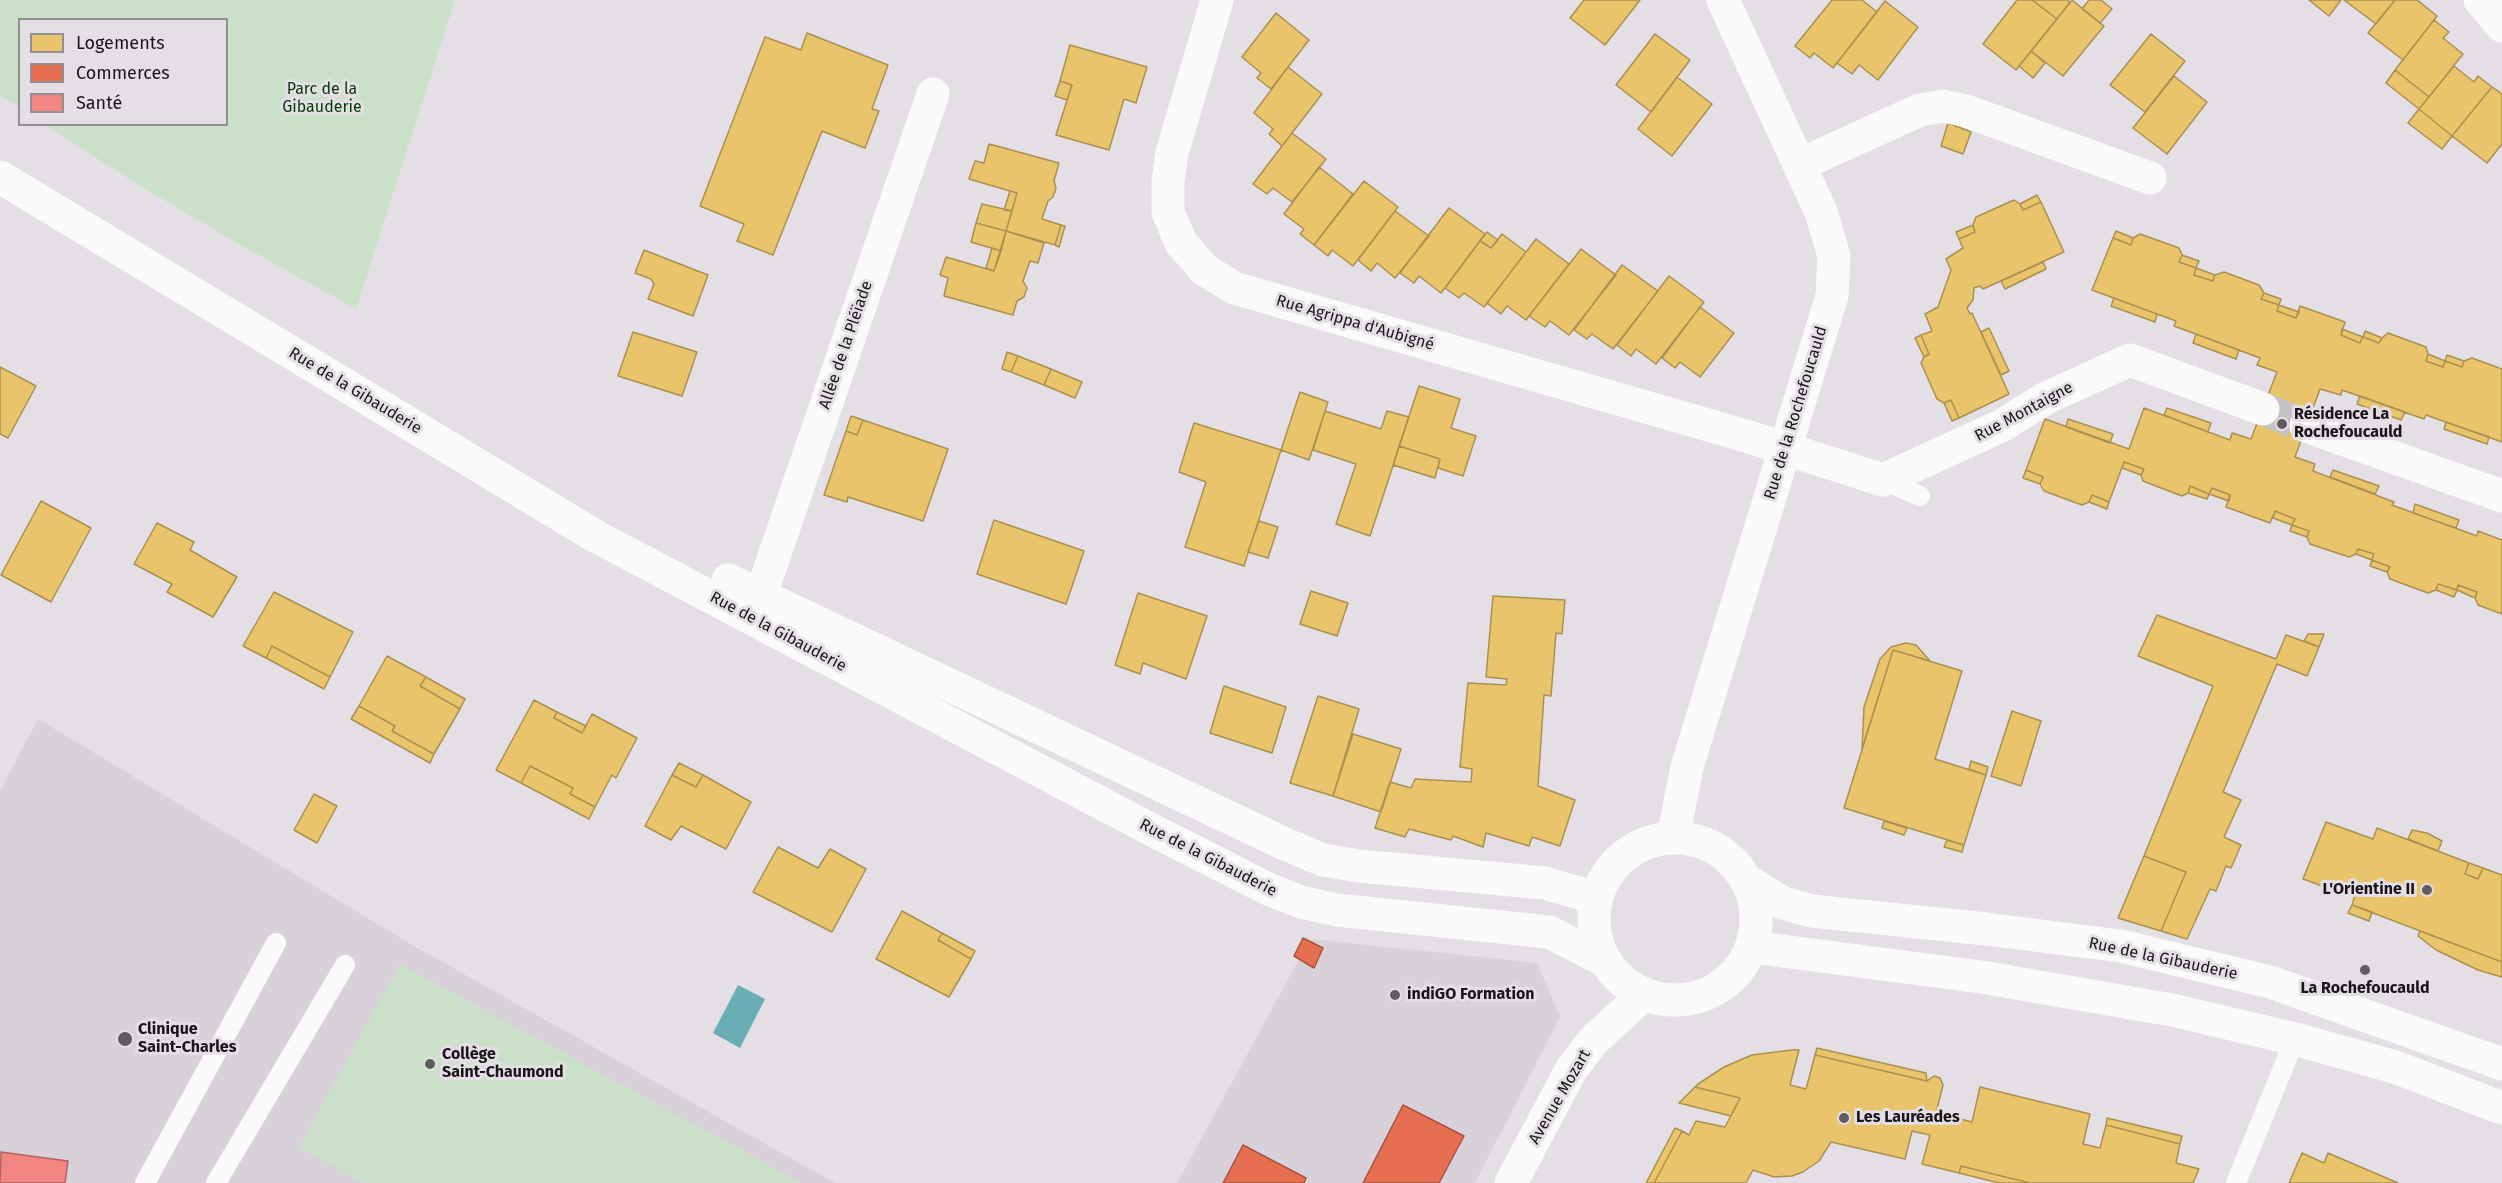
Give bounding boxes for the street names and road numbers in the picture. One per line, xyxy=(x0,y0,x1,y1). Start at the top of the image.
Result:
street label: Allée de la Pléïade xyxy=(815,278,877,412)
street label: Rue Agrippa d'Aubigné xyxy=(1274,291,1436,355)
street label: Rue de la Rochefoucauld xyxy=(1760,324,1832,502)
street label: Rue de la Gibauderie xyxy=(285,344,425,438)
street label: Rue Montaigne xyxy=(1972,378,2076,446)
street label: Rue de la Gibauderie xyxy=(707,588,849,676)
street label: Rue de la Gibauderie xyxy=(1136,815,1280,901)
street label: Rue de la Gibauderie xyxy=(2087,934,2239,984)
street label: Avenue Mozart xyxy=(1525,1046,1595,1148)

